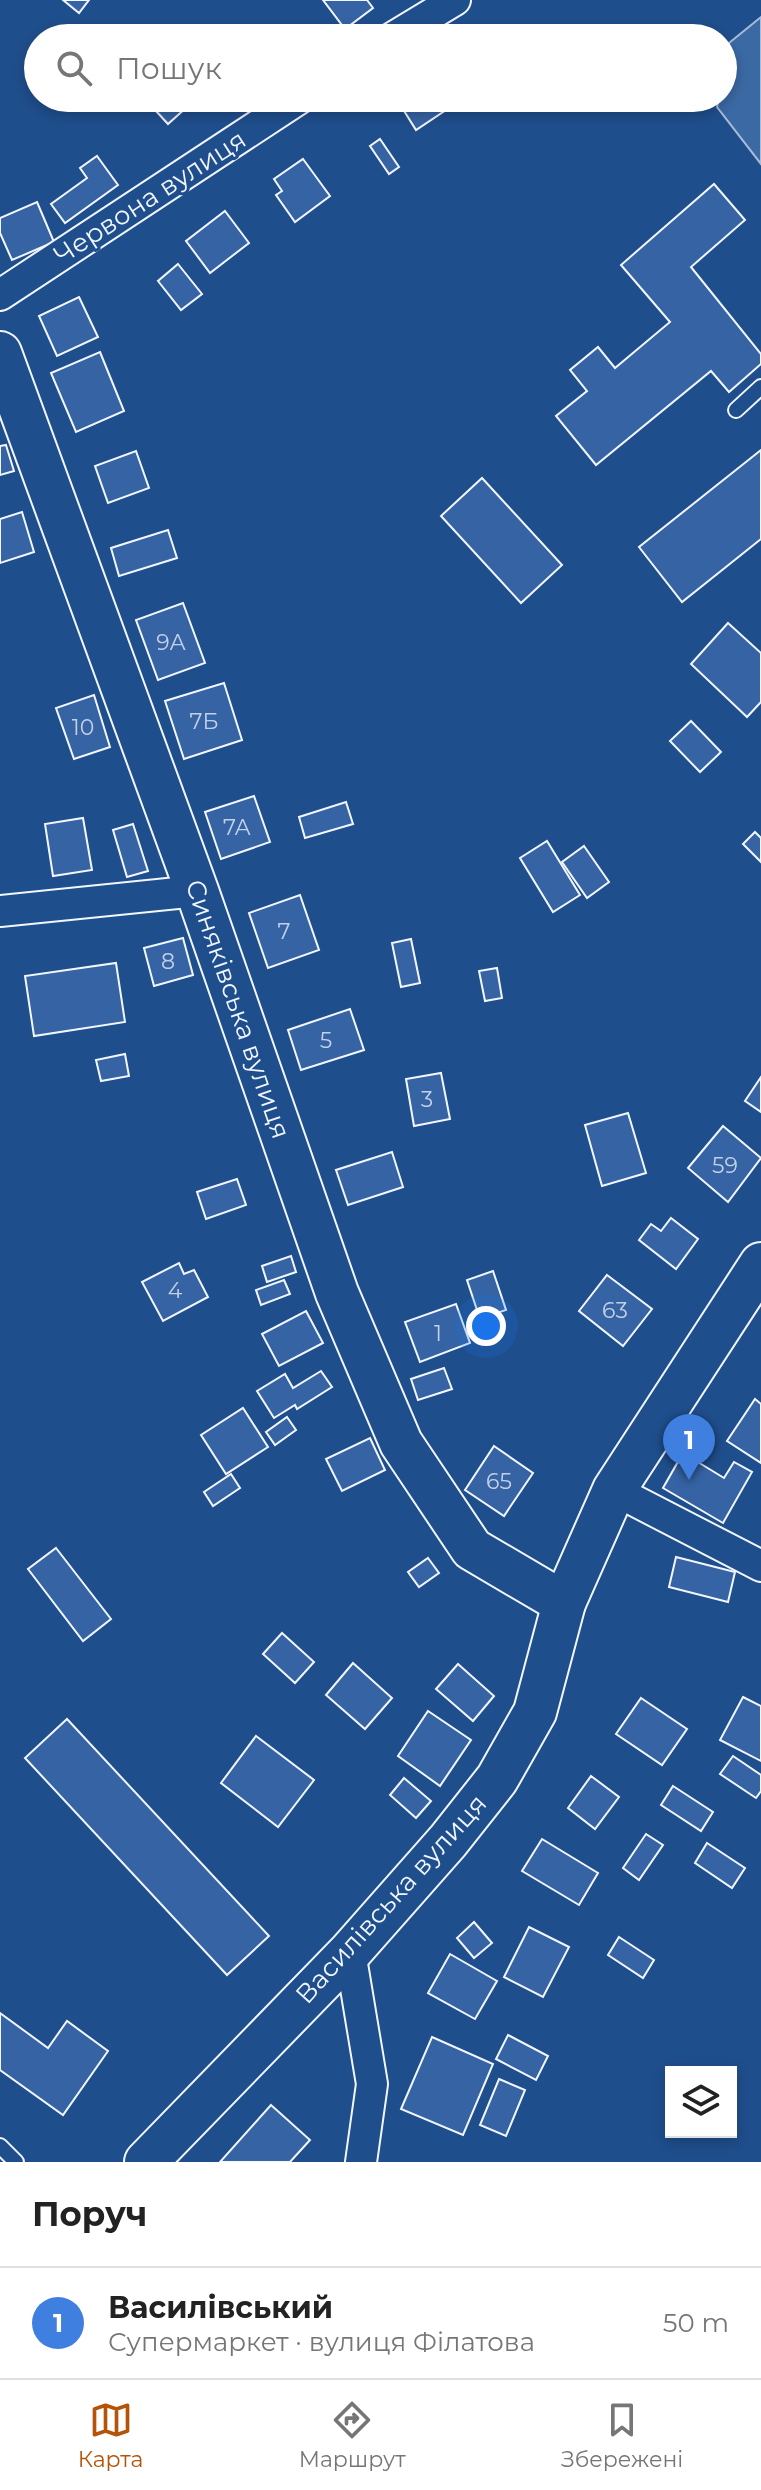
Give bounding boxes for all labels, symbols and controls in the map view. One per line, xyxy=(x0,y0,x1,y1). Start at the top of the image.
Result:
search box xyxy=(24,24,737,112)
icon: search xyxy=(52,46,96,90)
text: Пошук xyxy=(116,50,222,87)
street label: Червона вулиця xyxy=(48,123,252,271)
house number: 9А xyxy=(156,629,186,656)
house number: 7Б xyxy=(190,708,218,735)
house number: 10 xyxy=(72,714,94,741)
house number: 7А xyxy=(223,814,252,841)
street label: Синяківська вулиця xyxy=(179,875,297,1143)
house number: 7 xyxy=(278,918,291,945)
house number: 8 xyxy=(161,948,175,975)
house number: 5 xyxy=(320,1027,332,1054)
house number: 3 xyxy=(421,1086,433,1113)
house number: 59 xyxy=(712,1152,738,1179)
house number: 4 xyxy=(168,1277,183,1304)
house number: 63 xyxy=(602,1297,628,1324)
your location xyxy=(466,1306,506,1346)
house number: 1 xyxy=(434,1320,442,1347)
pin: 1 xyxy=(663,1414,715,1480)
house number: 65 xyxy=(486,1468,512,1495)
street label: Василівська вулиця xyxy=(289,1788,493,2010)
map controls xyxy=(665,2066,737,2138)
button: layers xyxy=(665,2066,737,2138)
text: Поруч xyxy=(32,2193,147,2235)
text: Василівський xyxy=(108,2289,333,2326)
text: 1 xyxy=(53,2307,63,2339)
text: 50 m xyxy=(663,2307,729,2339)
text: Супермаркет · вулиця Філатова xyxy=(108,2326,535,2358)
tab: Карта xyxy=(78,2398,143,2473)
tab: Маршрут xyxy=(299,2398,406,2473)
tab: Збережені xyxy=(561,2398,683,2473)

